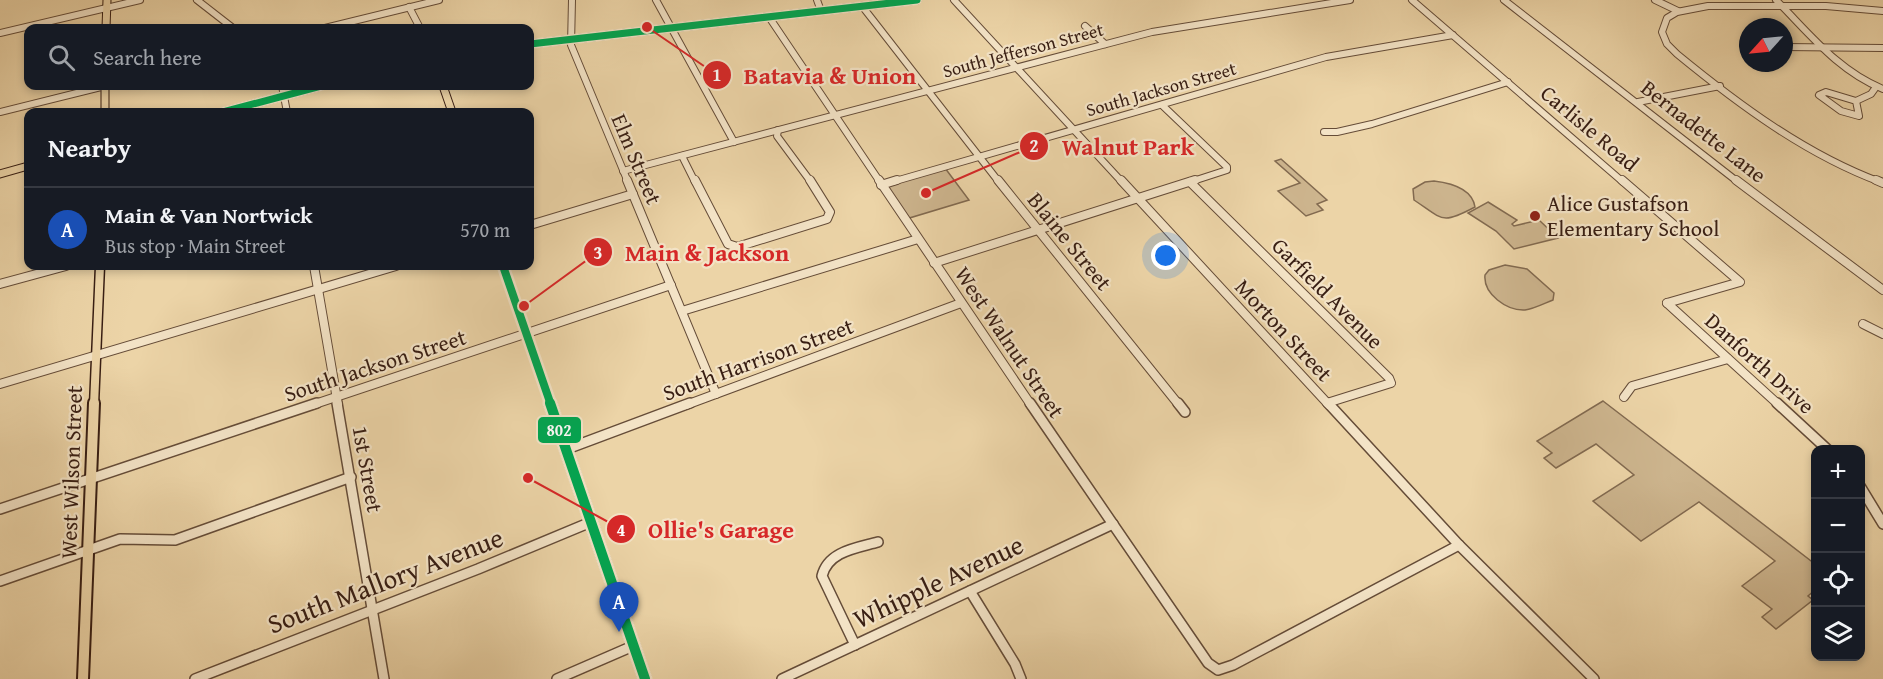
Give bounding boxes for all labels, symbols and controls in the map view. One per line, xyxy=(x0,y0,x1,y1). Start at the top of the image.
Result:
street label: South Jefferson Street xyxy=(940,15,1107,84)
north arrow xyxy=(1739,18,1793,72)
search box xyxy=(24,24,534,90)
icon: search xyxy=(45,41,78,74)
text: Search here xyxy=(93,41,202,73)
callout: Batavia & Union xyxy=(702,54,929,96)
street label: South Jackson Street xyxy=(1083,54,1240,123)
text: Batavia & Union xyxy=(744,58,916,93)
text: 1 xyxy=(712,61,722,88)
street label: Bernadette Lane xyxy=(1635,72,1773,190)
street label: Carlisle Road xyxy=(1534,77,1646,179)
street label: Elm Street xyxy=(604,109,671,210)
callout: Walnut Park xyxy=(1019,125,1206,167)
text: Nearby xyxy=(48,128,131,167)
text: Walnut Park xyxy=(1062,129,1195,164)
text: 2 xyxy=(1029,132,1039,159)
street label: Blaine Street xyxy=(1020,185,1120,297)
place label: Alice Gustafson Elementary School xyxy=(1547,187,1719,244)
text: Main & Van Nortwick xyxy=(105,199,313,231)
marker: Alice Gustafson Elementary School xyxy=(1528,209,1542,223)
text: A xyxy=(61,215,74,244)
text: 570 m xyxy=(460,215,510,244)
street label: Garfield Avenue xyxy=(1265,230,1391,356)
text: Bus stop · Main Street xyxy=(105,231,285,260)
callout: Main & Jackson xyxy=(583,231,801,273)
text: Main & Jackson xyxy=(625,235,789,270)
text: 3 xyxy=(593,239,603,266)
your location xyxy=(1151,241,1180,270)
street label: West Walnut Street xyxy=(947,260,1073,424)
street label: Morton Street xyxy=(1228,271,1340,389)
street label: Danforth Drive xyxy=(1698,305,1822,421)
street label: South Harrison Street xyxy=(658,310,858,408)
street label: South Jackson Street xyxy=(280,320,470,410)
street label: West Wilson Street xyxy=(52,385,90,559)
line badge: 802 xyxy=(537,416,582,444)
text: 802 xyxy=(547,418,571,442)
street label: 1st Street xyxy=(345,423,391,515)
map controls xyxy=(1811,445,1865,661)
button: + xyxy=(1811,445,1865,499)
button: − xyxy=(1811,499,1865,553)
callout: Ollie's Garage xyxy=(606,508,806,550)
text: Ollie's Garage xyxy=(648,512,794,547)
text: 4 xyxy=(616,516,626,543)
street label: South Mallory Avenue xyxy=(261,517,509,643)
street label: Whipple Avenue xyxy=(846,524,1030,638)
button: locate xyxy=(1811,553,1865,607)
pin: A xyxy=(600,582,638,632)
button: layers xyxy=(1811,607,1865,661)

